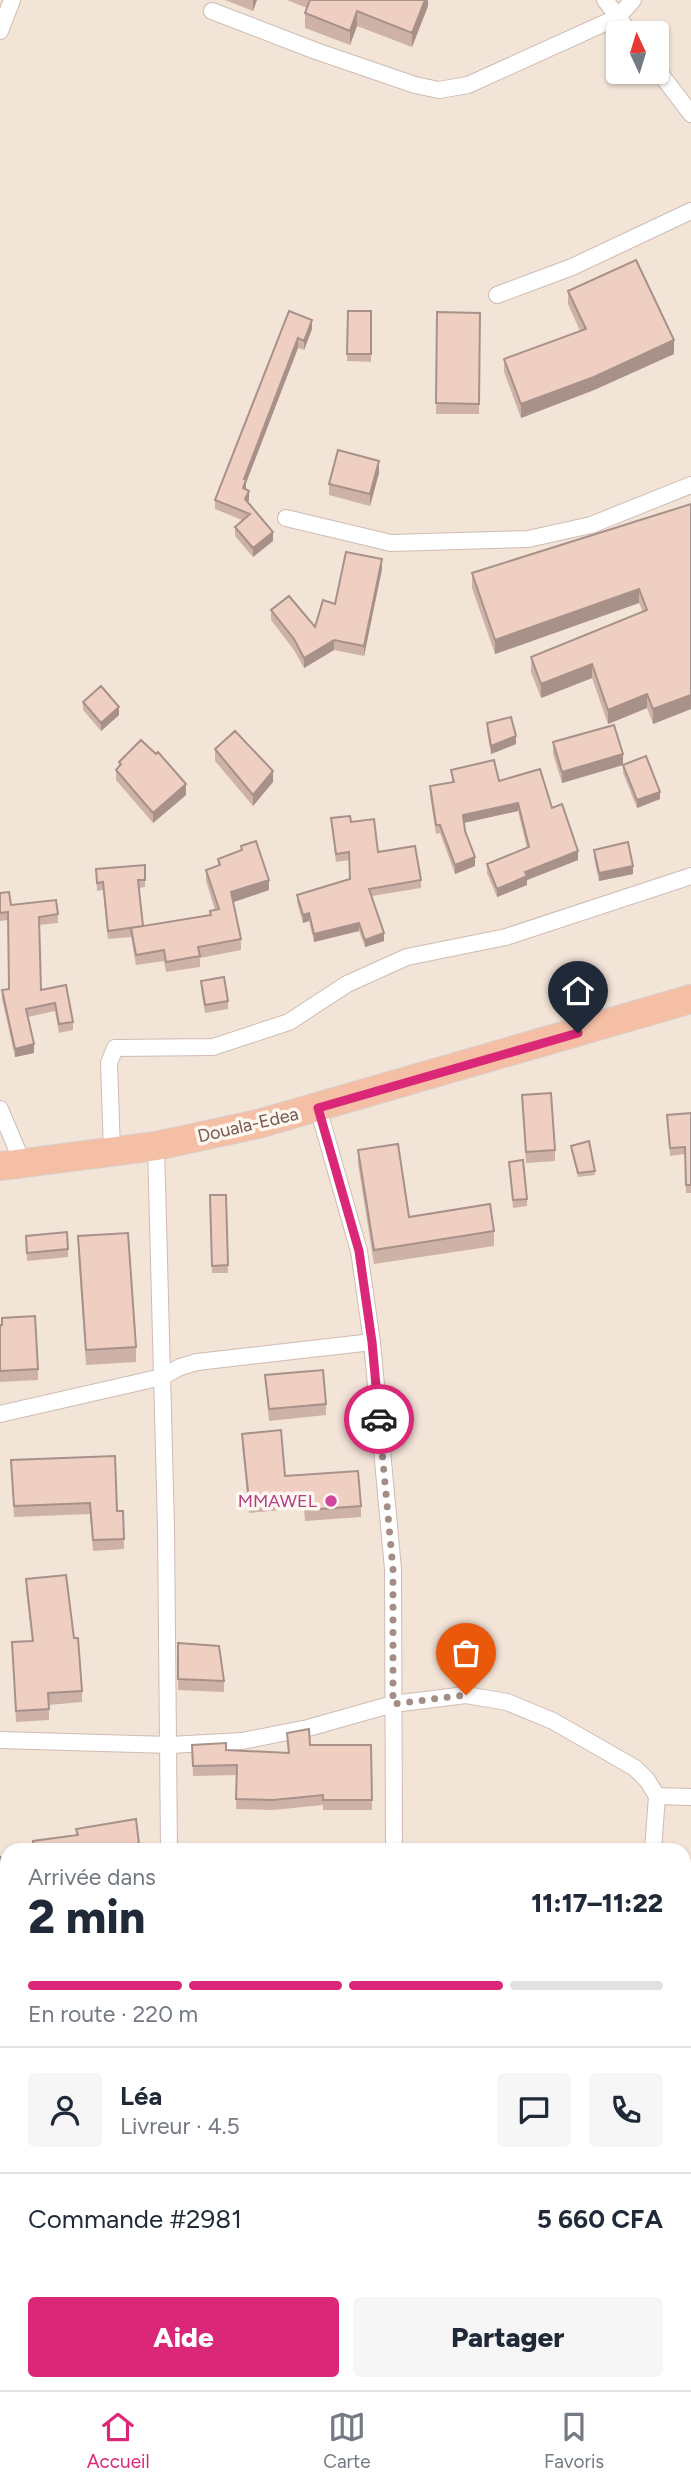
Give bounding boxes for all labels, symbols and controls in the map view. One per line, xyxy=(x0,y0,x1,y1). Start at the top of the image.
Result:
north arrow xyxy=(606,21,668,84)
map controls xyxy=(606,21,669,84)
pin xyxy=(548,961,608,1033)
icon: home xyxy=(559,972,597,1010)
street label: Douala-Edea xyxy=(195,1103,301,1147)
courier xyxy=(344,1384,414,1454)
icon: car xyxy=(360,1400,398,1438)
place label: MMAWEL xyxy=(238,1490,318,1512)
marker: MMAWEL xyxy=(323,1493,339,1509)
pin xyxy=(436,1623,496,1695)
icon: bag xyxy=(447,1634,485,1672)
text: Arrivée dans xyxy=(28,1863,156,1891)
text: 11:17–11:22 xyxy=(531,1887,663,1919)
text: 2 min xyxy=(28,1889,145,1945)
text: En route · 220 m xyxy=(28,2000,198,2028)
button: person xyxy=(28,2073,102,2147)
button: chat xyxy=(497,2073,571,2147)
button: phone xyxy=(589,2073,663,2147)
text: Léa xyxy=(120,2080,162,2112)
text: Livreur · 4.5 xyxy=(120,2112,240,2140)
text: Commande #2981 xyxy=(28,2203,242,2235)
text: 5 660 CFA xyxy=(537,2203,663,2235)
button: Aide xyxy=(28,2297,339,2377)
button: Partager xyxy=(353,2297,663,2377)
tab: Accueil xyxy=(87,2408,150,2473)
tab: Carte xyxy=(323,2408,371,2473)
tab: Favoris xyxy=(544,2408,604,2473)

